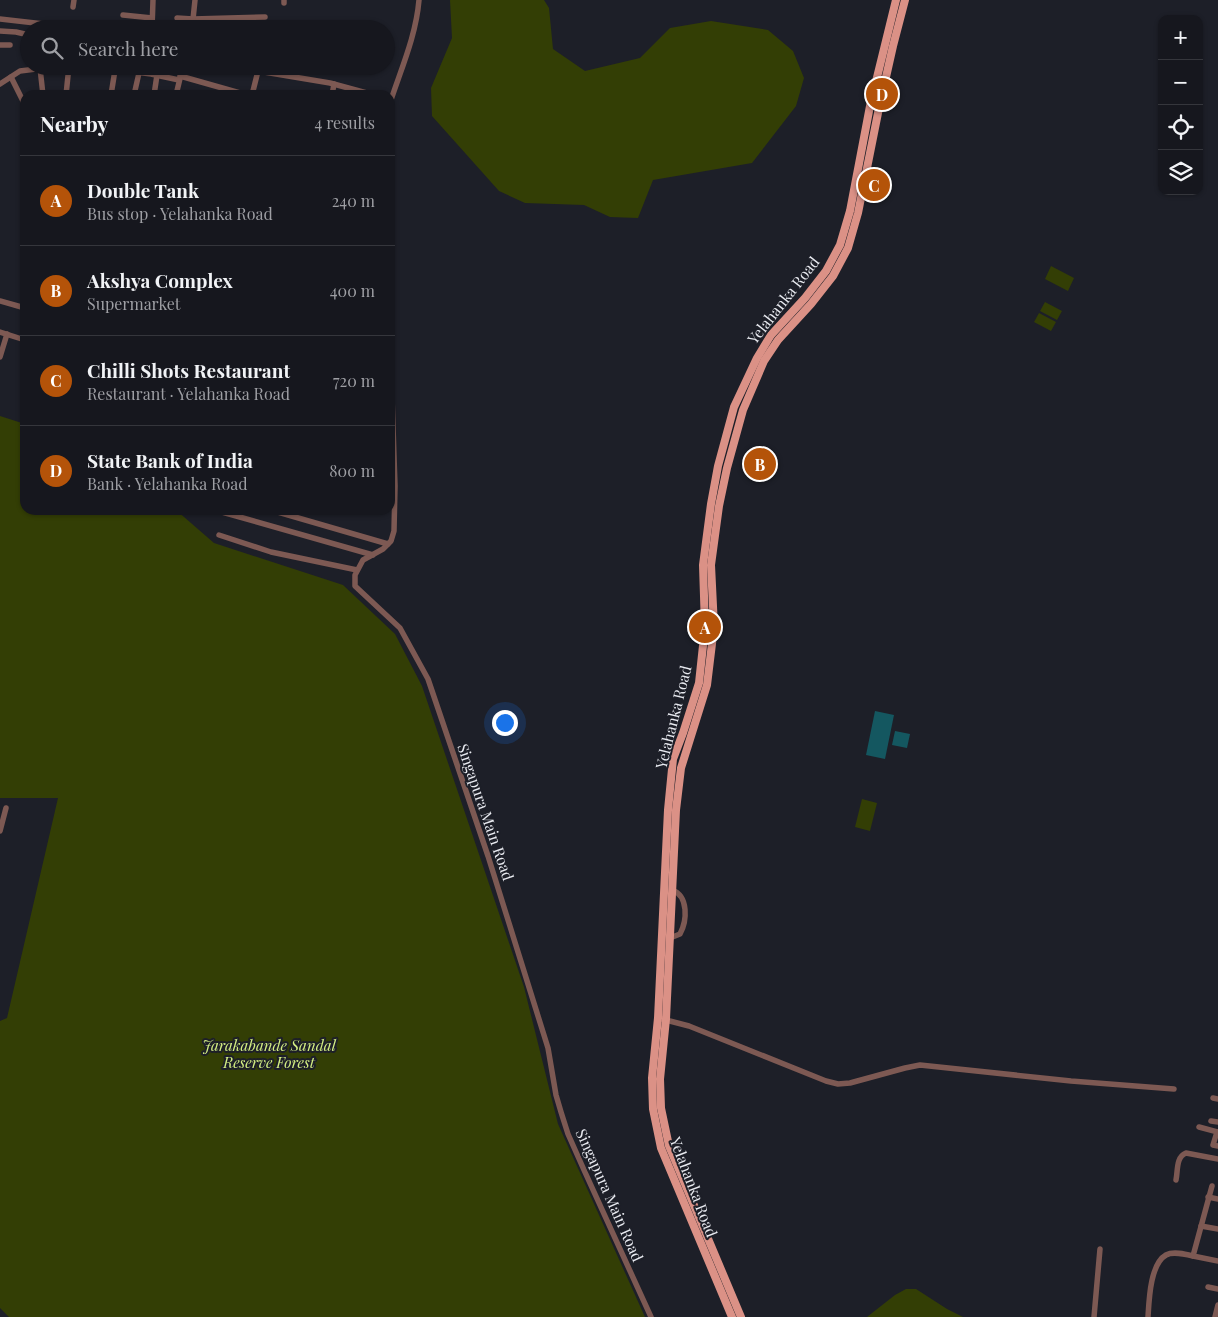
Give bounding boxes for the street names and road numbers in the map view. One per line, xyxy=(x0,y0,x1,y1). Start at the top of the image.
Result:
street label: Yelahanka Road xyxy=(742,252,824,349)
street label: Yelahanka Road xyxy=(650,663,696,772)
street label: Singapura Main Road xyxy=(453,741,519,883)
street label: Singapura Main Road xyxy=(572,1125,648,1265)
street label: Yelahanka Road xyxy=(665,1133,722,1240)

